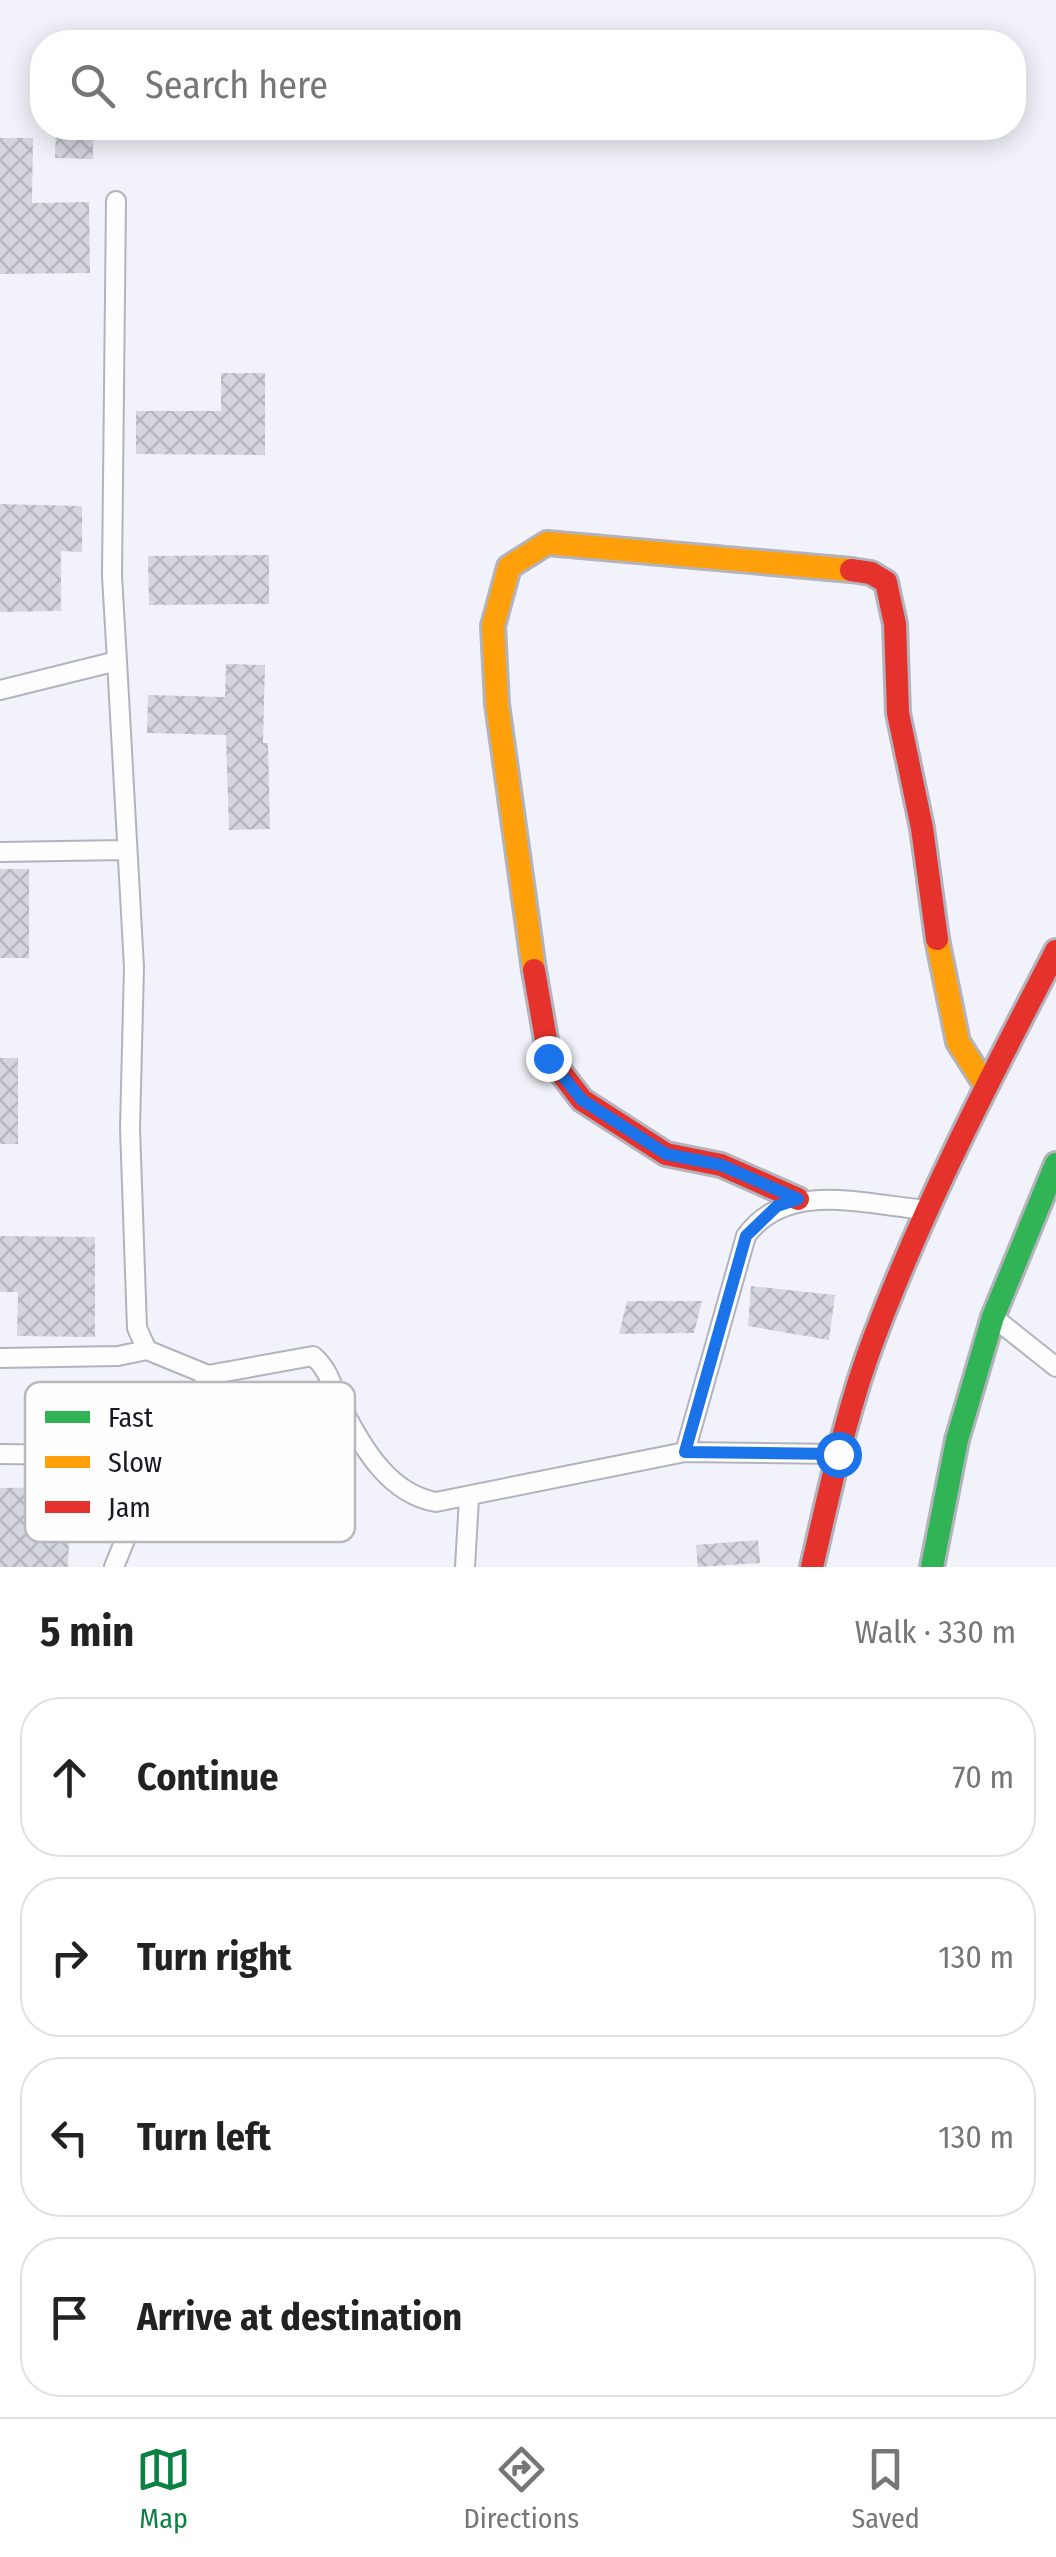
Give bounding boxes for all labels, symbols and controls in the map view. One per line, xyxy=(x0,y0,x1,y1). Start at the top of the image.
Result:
search box xyxy=(30,30,1026,140)
icon: search xyxy=(65,58,120,113)
text: Search here xyxy=(145,62,328,108)
route end xyxy=(526,1036,572,1082)
legend xyxy=(25,1382,355,1542)
text: Fast xyxy=(108,1401,154,1434)
route start xyxy=(816,1432,862,1478)
text: Slow xyxy=(108,1446,162,1479)
text: Jam xyxy=(108,1491,151,1524)
text: 5 min xyxy=(40,1607,134,1657)
text: Walk · 330 m xyxy=(855,1613,1016,1651)
icon: ahead xyxy=(42,1750,97,1805)
text: Continue xyxy=(137,1754,278,1800)
text: 70 m xyxy=(953,1758,1014,1796)
icon: right xyxy=(42,1930,97,1985)
text: Turn right xyxy=(137,1934,291,1980)
text: 130 m xyxy=(938,1938,1014,1976)
icon: left xyxy=(42,2110,97,2165)
text: Turn left xyxy=(137,2114,271,2160)
text: 130 m xyxy=(938,2118,1014,2156)
icon: arrive xyxy=(42,2290,97,2345)
text: Arrive at destination xyxy=(137,2294,462,2340)
tab: Map xyxy=(136,2442,191,2535)
tab: Directions xyxy=(463,2442,579,2535)
tab: Saved xyxy=(851,2442,920,2535)

